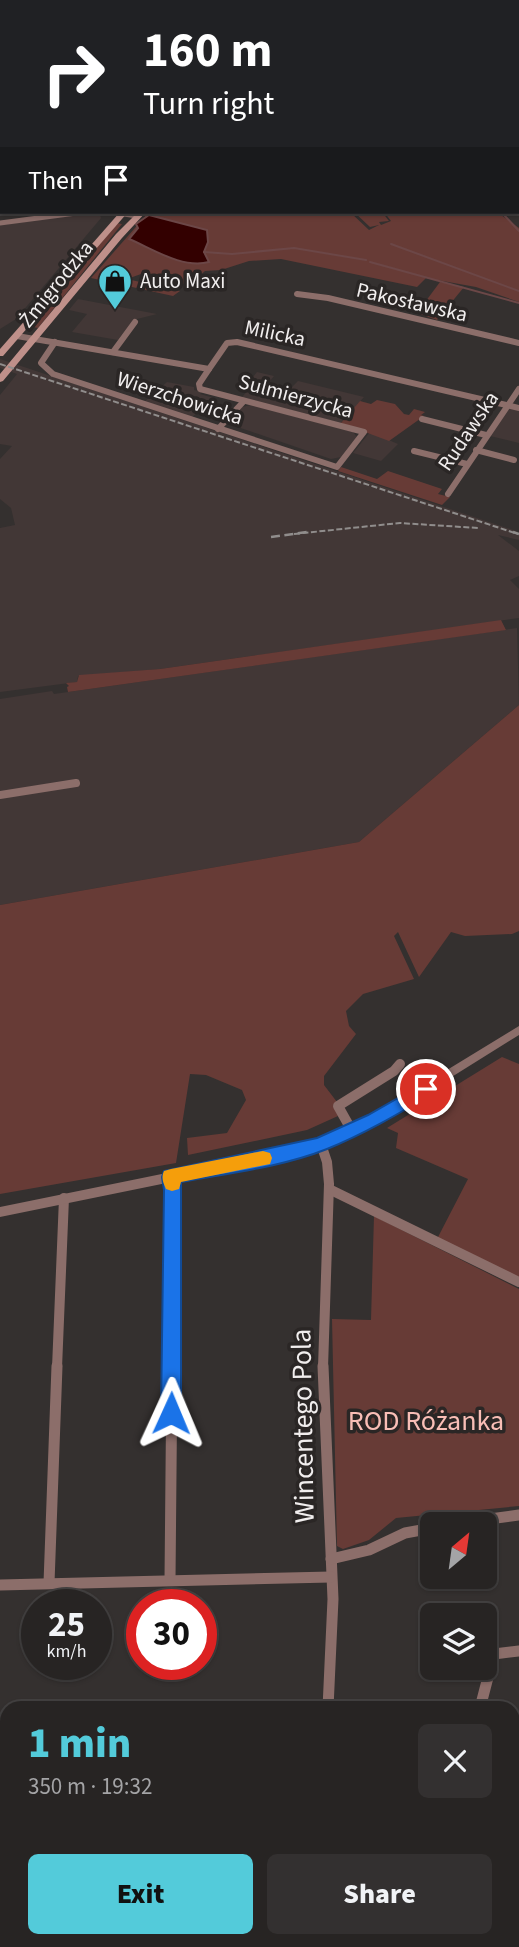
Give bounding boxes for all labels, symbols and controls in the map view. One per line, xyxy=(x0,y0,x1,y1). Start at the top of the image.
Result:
text: 160 m xyxy=(143,16,272,86)
icon: right xyxy=(28,28,119,119)
text: Turn right xyxy=(143,81,274,127)
icon: arrive xyxy=(97,161,135,199)
text: Then xyxy=(28,162,83,199)
street label: Żmigrodzka xyxy=(12,234,100,334)
shop icon: Auto Maxi xyxy=(96,262,134,311)
place label: Auto Maxi xyxy=(140,266,225,296)
street label: Pakosławska xyxy=(353,275,471,329)
street label: Milicka xyxy=(242,312,308,354)
street label: Wierzchowicka xyxy=(113,364,247,432)
street label: Sulmierzycka xyxy=(236,366,356,426)
street label: Rudawska xyxy=(430,385,506,477)
pin xyxy=(396,1059,456,1119)
icon: arrive xyxy=(407,1070,445,1108)
street label: Wincentego Pola xyxy=(281,1328,325,1524)
position arrow xyxy=(134,1376,208,1450)
park label: ROD Różanka xyxy=(348,1401,504,1441)
north arrow xyxy=(420,1512,497,1589)
map controls xyxy=(420,1512,497,1680)
speed limit sign: 30 xyxy=(126,1589,217,1680)
text: 25 xyxy=(48,1600,85,1650)
button: layers xyxy=(420,1603,497,1680)
text: km/h xyxy=(47,1639,86,1664)
text: 1 min xyxy=(28,1714,131,1774)
button: close xyxy=(418,1724,492,1798)
text: 350 m · 19:32 xyxy=(28,1770,152,1803)
button: Exit xyxy=(28,1854,253,1934)
button: Share xyxy=(267,1854,492,1934)

